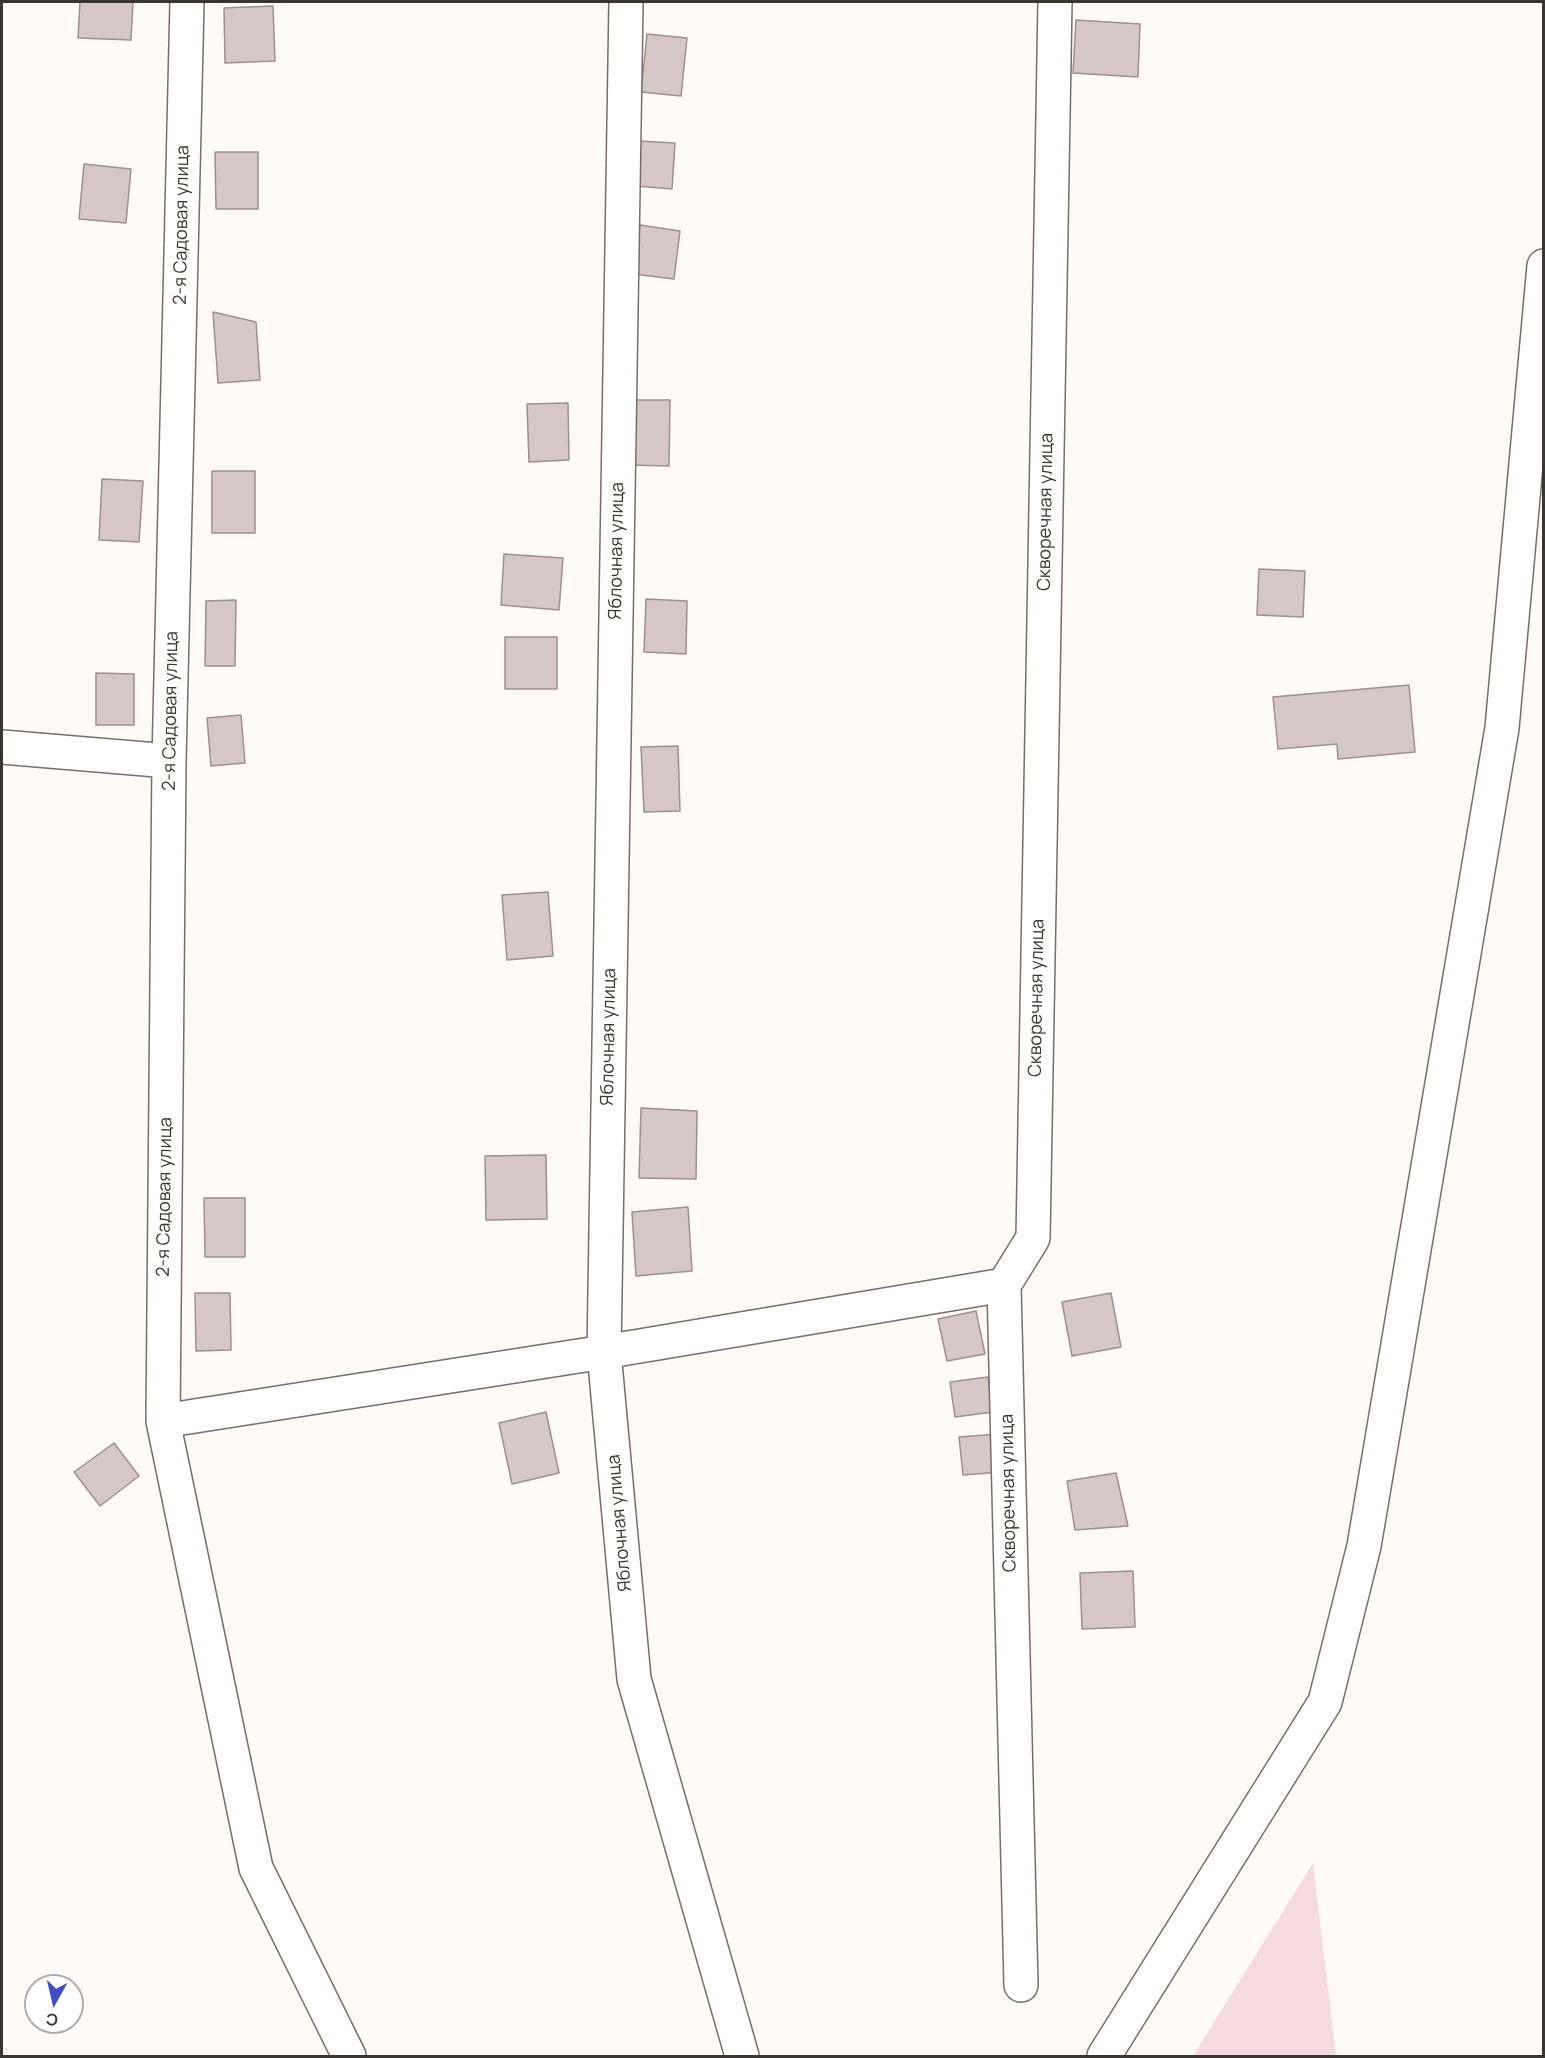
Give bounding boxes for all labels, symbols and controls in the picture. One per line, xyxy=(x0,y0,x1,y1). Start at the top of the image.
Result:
street label: 2-я Садовая улица xyxy=(170,145,194,305)
street label: Скворечная улица xyxy=(1034,433,1058,591)
street label: Яблочная улица xyxy=(605,482,629,620)
street label: 2-я Садовая улица xyxy=(159,631,183,791)
street label: Скворечная улица xyxy=(1025,919,1049,1077)
street label: Яблочная улица xyxy=(597,968,621,1106)
street label: 2-я Садовая улица xyxy=(153,1117,177,1277)
street label: Скворечная улица xyxy=(997,1414,1021,1572)
street label: Яблочная улица xyxy=(603,1453,637,1593)
north arrow xyxy=(24,1974,84,2034)
text: С xyxy=(44,2008,59,2032)

